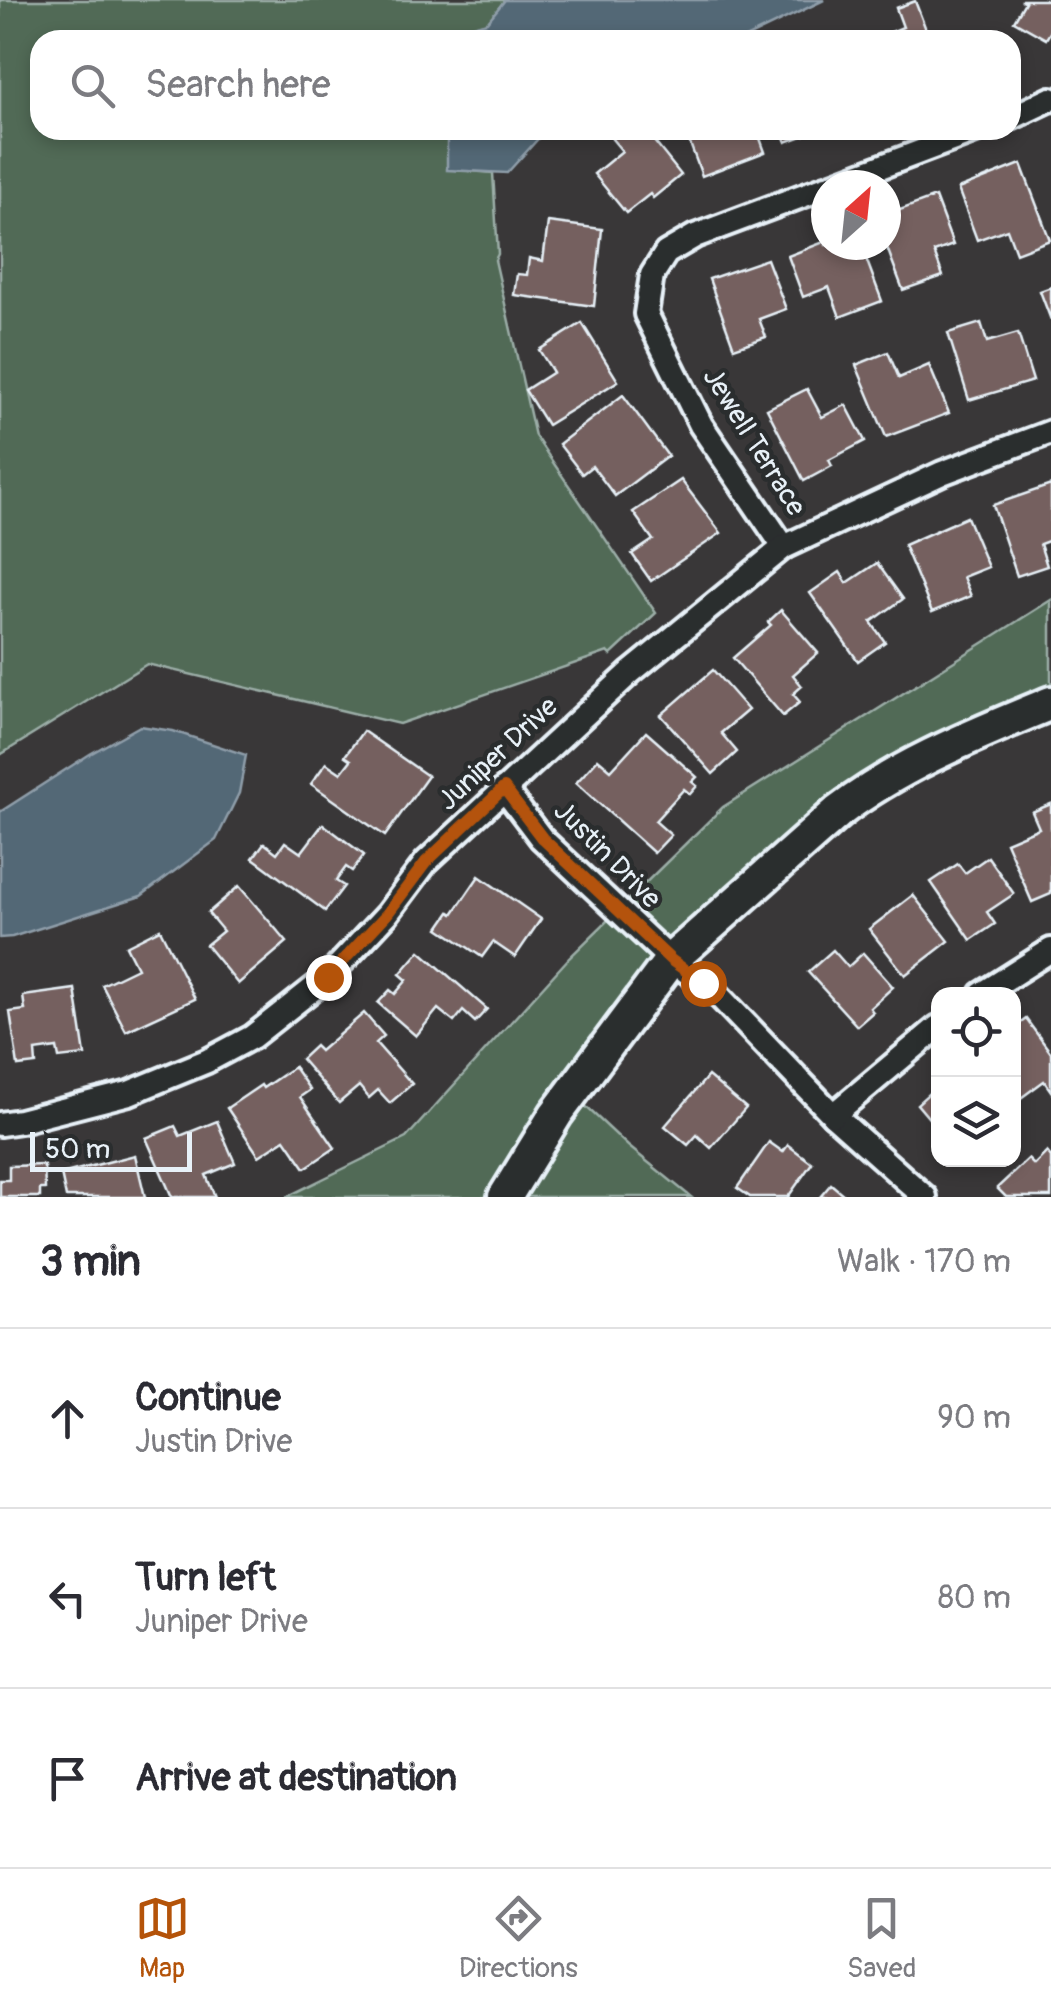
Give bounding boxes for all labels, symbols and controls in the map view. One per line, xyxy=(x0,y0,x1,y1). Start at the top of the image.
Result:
search box xyxy=(30,30,1021,140)
icon: search xyxy=(65,58,120,113)
text: Search here xyxy=(145,61,331,109)
north arrow xyxy=(811,170,901,260)
street label: Jewell Terrace xyxy=(695,361,813,523)
street label: Juniper Drive xyxy=(431,690,565,818)
street label: Justin Drive xyxy=(546,794,668,916)
route end xyxy=(306,955,352,1001)
route start xyxy=(681,961,727,1007)
map controls xyxy=(931,987,1021,1167)
button: locate xyxy=(931,987,1021,1077)
button: layers xyxy=(931,1077,1021,1167)
scale bar xyxy=(30,1127,192,1172)
text: 50 m xyxy=(45,1132,110,1167)
text: 3 min xyxy=(40,1236,141,1288)
text: Walk · 170 m xyxy=(837,1242,1011,1282)
text: Continue xyxy=(135,1374,281,1422)
icon: ahead xyxy=(40,1391,95,1446)
text: 90 m xyxy=(937,1398,1011,1438)
text: Justin Drive xyxy=(135,1422,292,1462)
text: Turn left xyxy=(135,1554,276,1602)
icon: left xyxy=(40,1571,95,1626)
text: 80 m xyxy=(938,1578,1011,1618)
text: Juniper Drive xyxy=(135,1602,308,1642)
icon: arrive xyxy=(40,1751,95,1806)
text: Arrive at destination xyxy=(135,1754,457,1802)
tab: Map xyxy=(135,1891,190,1986)
tab: Directions xyxy=(459,1891,578,1986)
tab: Saved xyxy=(847,1891,916,1986)

